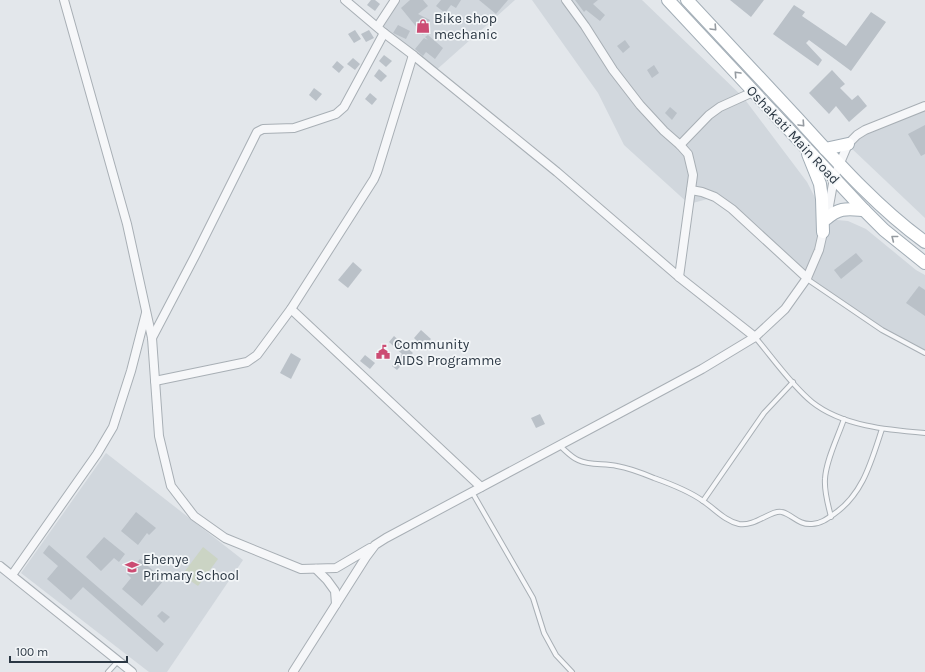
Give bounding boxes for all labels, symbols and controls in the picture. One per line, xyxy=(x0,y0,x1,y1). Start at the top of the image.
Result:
place label: Bike shop mechanic xyxy=(434,10,498,43)
shop icon: Bike shop mechanic xyxy=(415,18,431,34)
one-way arrow xyxy=(709,24,716,31)
one-way arrow xyxy=(734,71,741,79)
street label: Oshakati Main Road xyxy=(743,82,843,188)
one-way arrow xyxy=(797,119,805,127)
one-way arrow xyxy=(892,236,899,243)
place label: Community AIDS Programme xyxy=(394,336,502,369)
public building icon: Community AIDS Programme xyxy=(375,344,391,360)
place label: Ehenye Primary School xyxy=(143,551,239,584)
school or university icon: Ehenye Primary School xyxy=(124,559,140,575)
scale bar xyxy=(10,638,127,664)
text: 100 m xyxy=(16,645,48,659)

